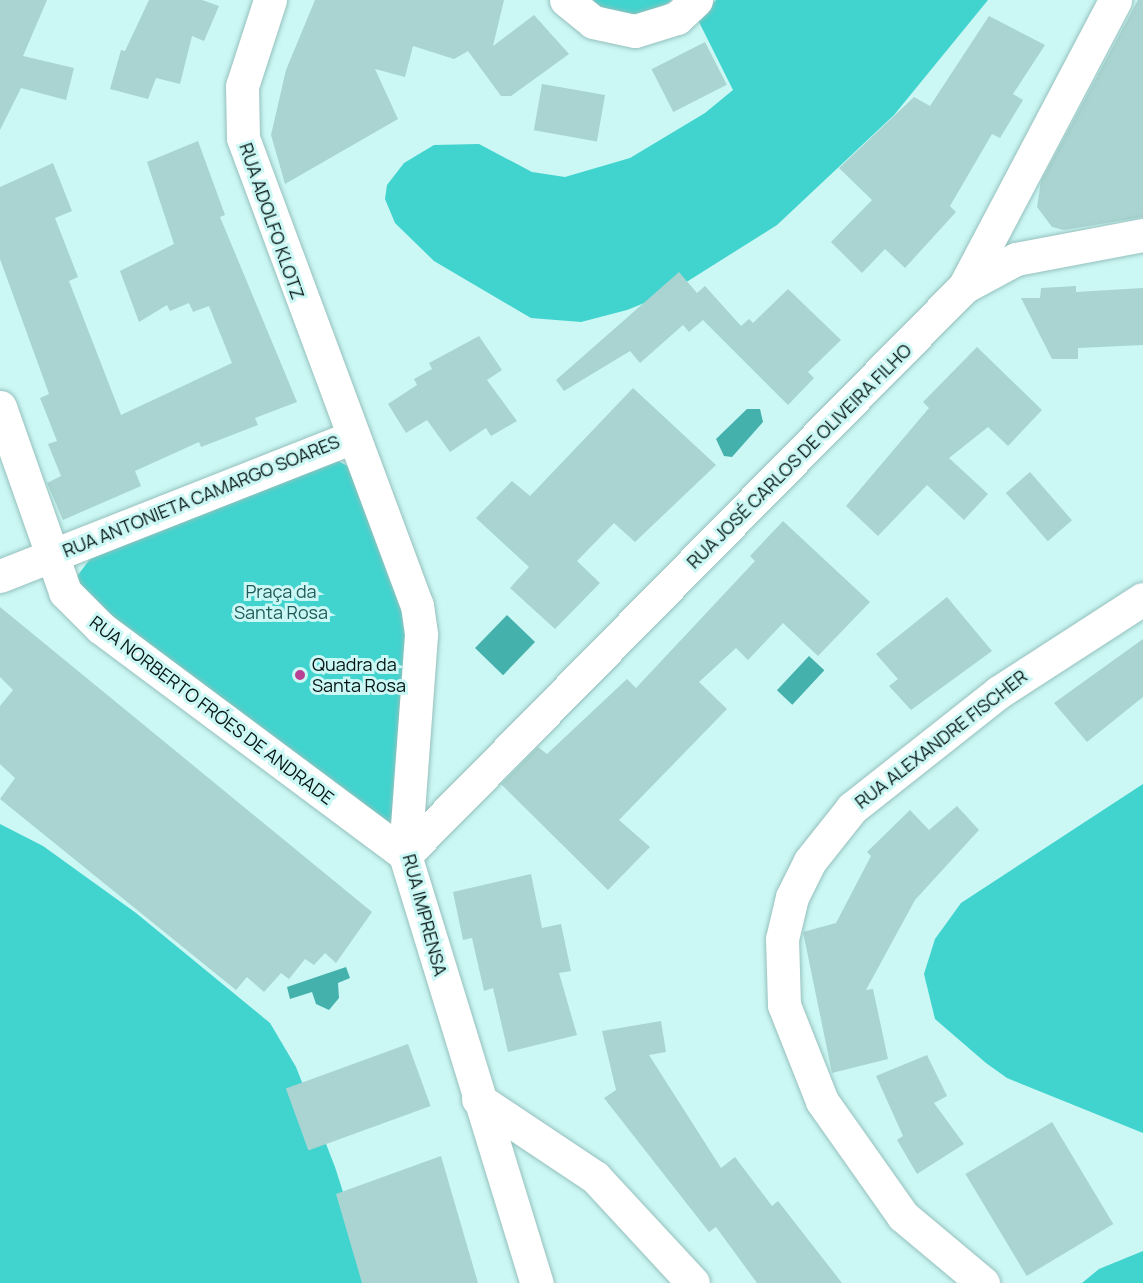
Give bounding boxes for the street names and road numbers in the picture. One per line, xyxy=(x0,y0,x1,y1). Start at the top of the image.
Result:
street label: RUA ADOLFO KLOTZ xyxy=(235,140,309,302)
street label: RUA JOSÉ CARLOS DE OLIVEIRA FILHO xyxy=(682,339,916,573)
street label: RUA ANTONIETA CAMARGO SOARES xyxy=(59,430,343,562)
street label: RUA NORBERTO FRÓES DE ANDRADE xyxy=(86,611,338,809)
street label: RUA ALEXANDRE FISCHER xyxy=(851,665,1031,813)
street label: RUA IMPRENSA xyxy=(398,852,452,978)

